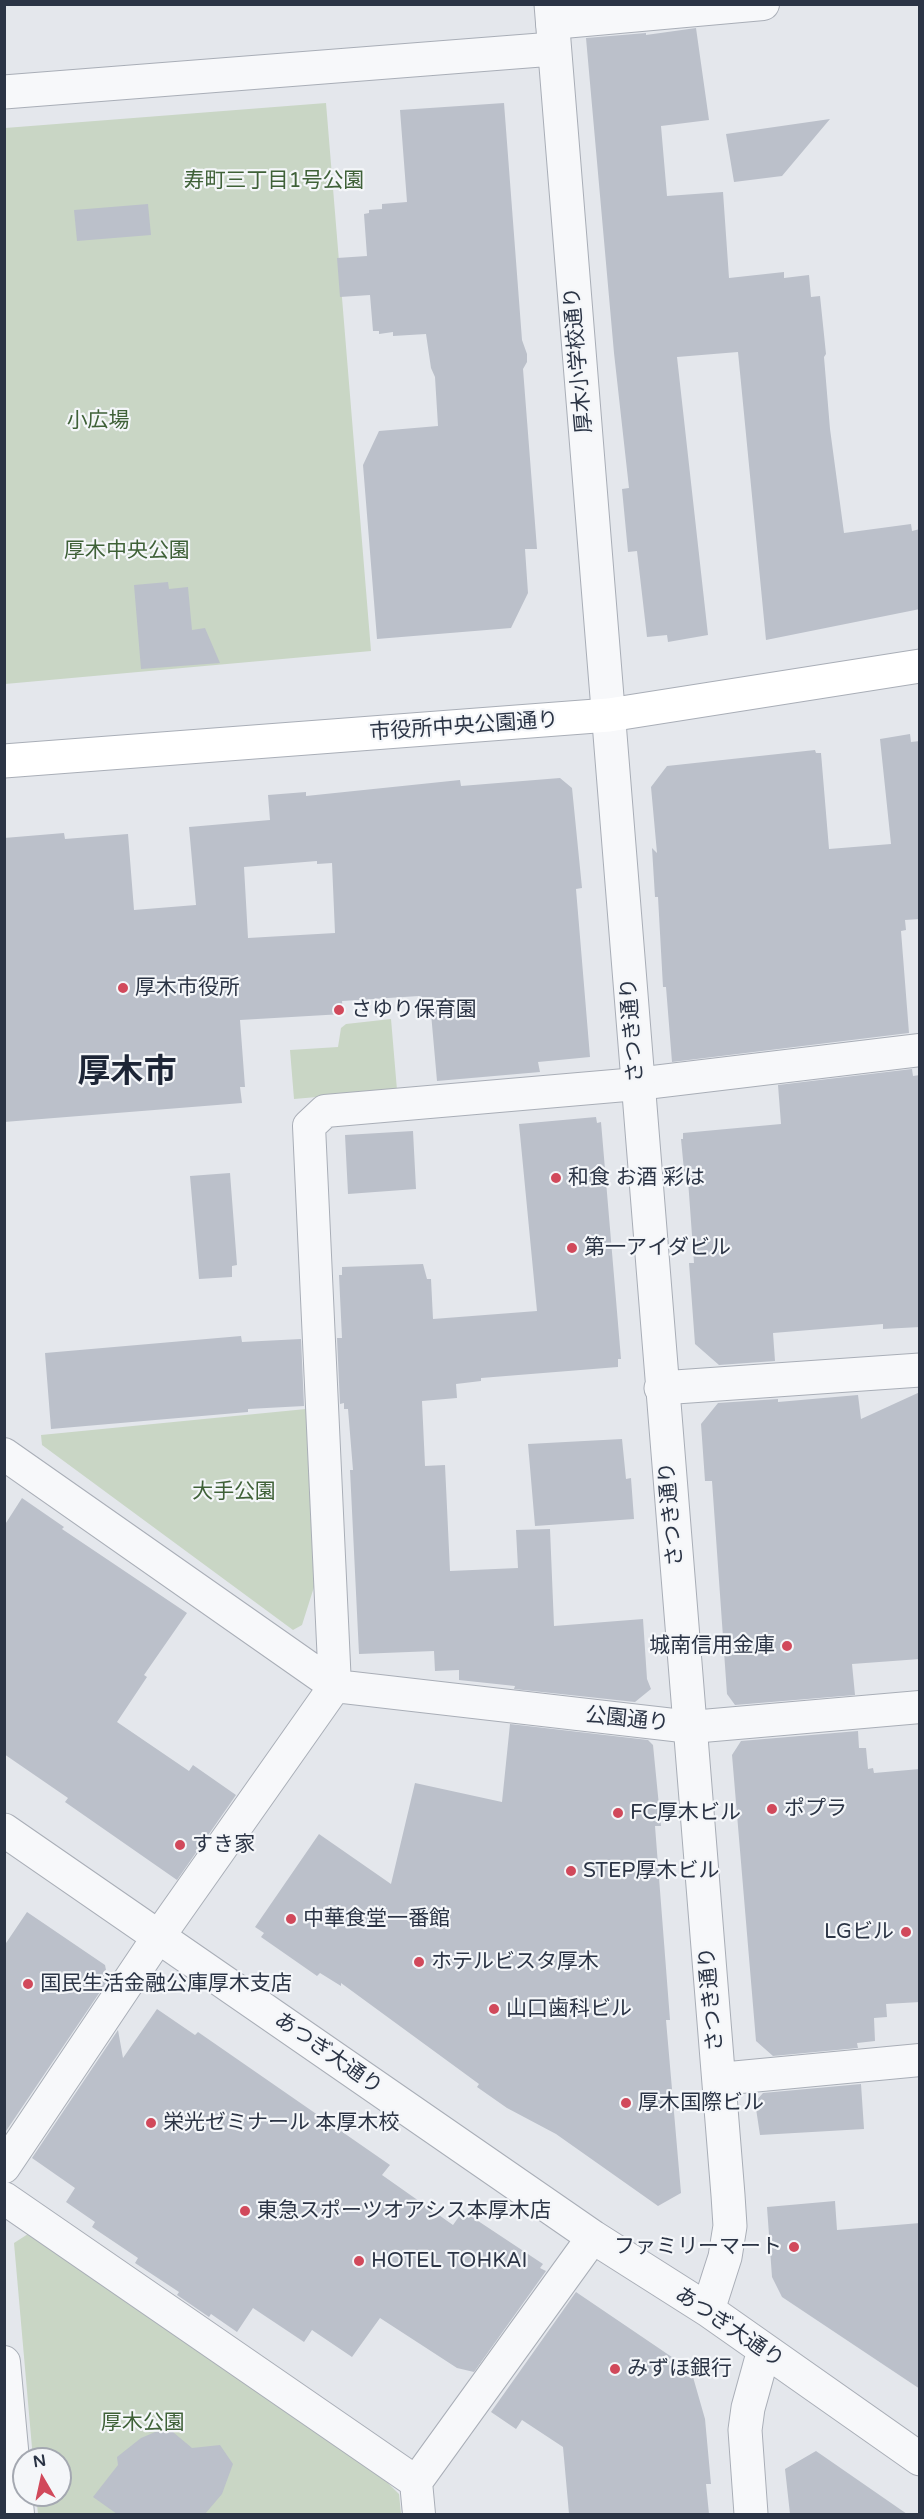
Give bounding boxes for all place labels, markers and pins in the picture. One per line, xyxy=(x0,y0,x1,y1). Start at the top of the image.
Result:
place label: 厚木市役所 xyxy=(135,975,240,1001)
marker: 厚木市役所 xyxy=(116,981,130,995)
place label: さゆり保育園 xyxy=(351,997,477,1023)
marker: さゆり保育園 xyxy=(332,1003,346,1017)
place label: 和食 お酒 彩は xyxy=(568,1165,705,1191)
marker: 和食 お酒 彩は xyxy=(549,1171,563,1185)
place label: 第一アイダビル xyxy=(584,1235,731,1261)
marker: 第一アイダビル xyxy=(565,1241,579,1255)
place label: 城南信用金庫 xyxy=(649,1633,775,1659)
marker: 城南信用金庫 xyxy=(780,1639,794,1653)
place label: ポプラ xyxy=(784,1796,847,1822)
place label: FC厚木ビル xyxy=(630,1800,741,1826)
marker: ポプラ xyxy=(765,1802,779,1816)
marker: FC厚木ビル xyxy=(611,1806,625,1820)
place label: すき家 xyxy=(192,1832,255,1858)
marker: すき家 xyxy=(173,1838,187,1852)
place label: STEP厚木ビル xyxy=(583,1858,719,1884)
marker: STEP厚木ビル xyxy=(564,1864,578,1878)
place label: 中華食堂一番館 xyxy=(303,1906,450,1932)
marker: 中華食堂一番館 xyxy=(284,1912,298,1926)
place label: LGビル xyxy=(824,1919,894,1945)
marker: LGビル xyxy=(899,1925,913,1939)
place label: ホテルビスタ厚木 xyxy=(431,1949,599,1975)
marker: ホテルビスタ厚木 xyxy=(412,1955,426,1969)
place label: 国民生活金融公庫厚木支店 xyxy=(40,1971,292,1997)
marker: 国民生活金融公庫厚木支店 xyxy=(21,1977,35,1991)
place label: 山口歯科ビル xyxy=(506,1996,632,2022)
marker: 山口歯科ビル xyxy=(487,2002,501,2016)
place label: 厚木国際ビル xyxy=(638,2090,764,2116)
marker: 厚木国際ビル xyxy=(619,2096,633,2110)
place label: 栄光ゼミナール 本厚木校 xyxy=(163,2110,399,2136)
marker: 栄光ゼミナール 本厚木校 xyxy=(144,2116,158,2130)
place label: 東急スポーツオアシス本厚木店 xyxy=(257,2198,551,2224)
marker: 東急スポーツオアシス本厚木店 xyxy=(238,2204,252,2218)
place label: ファミリーマート xyxy=(614,2234,782,2260)
marker: ファミリーマート xyxy=(787,2240,801,2254)
place label: HOTEL TOHKAI xyxy=(371,2248,528,2274)
marker: HOTEL TOHKAI xyxy=(352,2254,366,2268)
place label: みずほ銀行 xyxy=(627,2356,732,2382)
marker: みずほ銀行 xyxy=(608,2362,622,2376)

